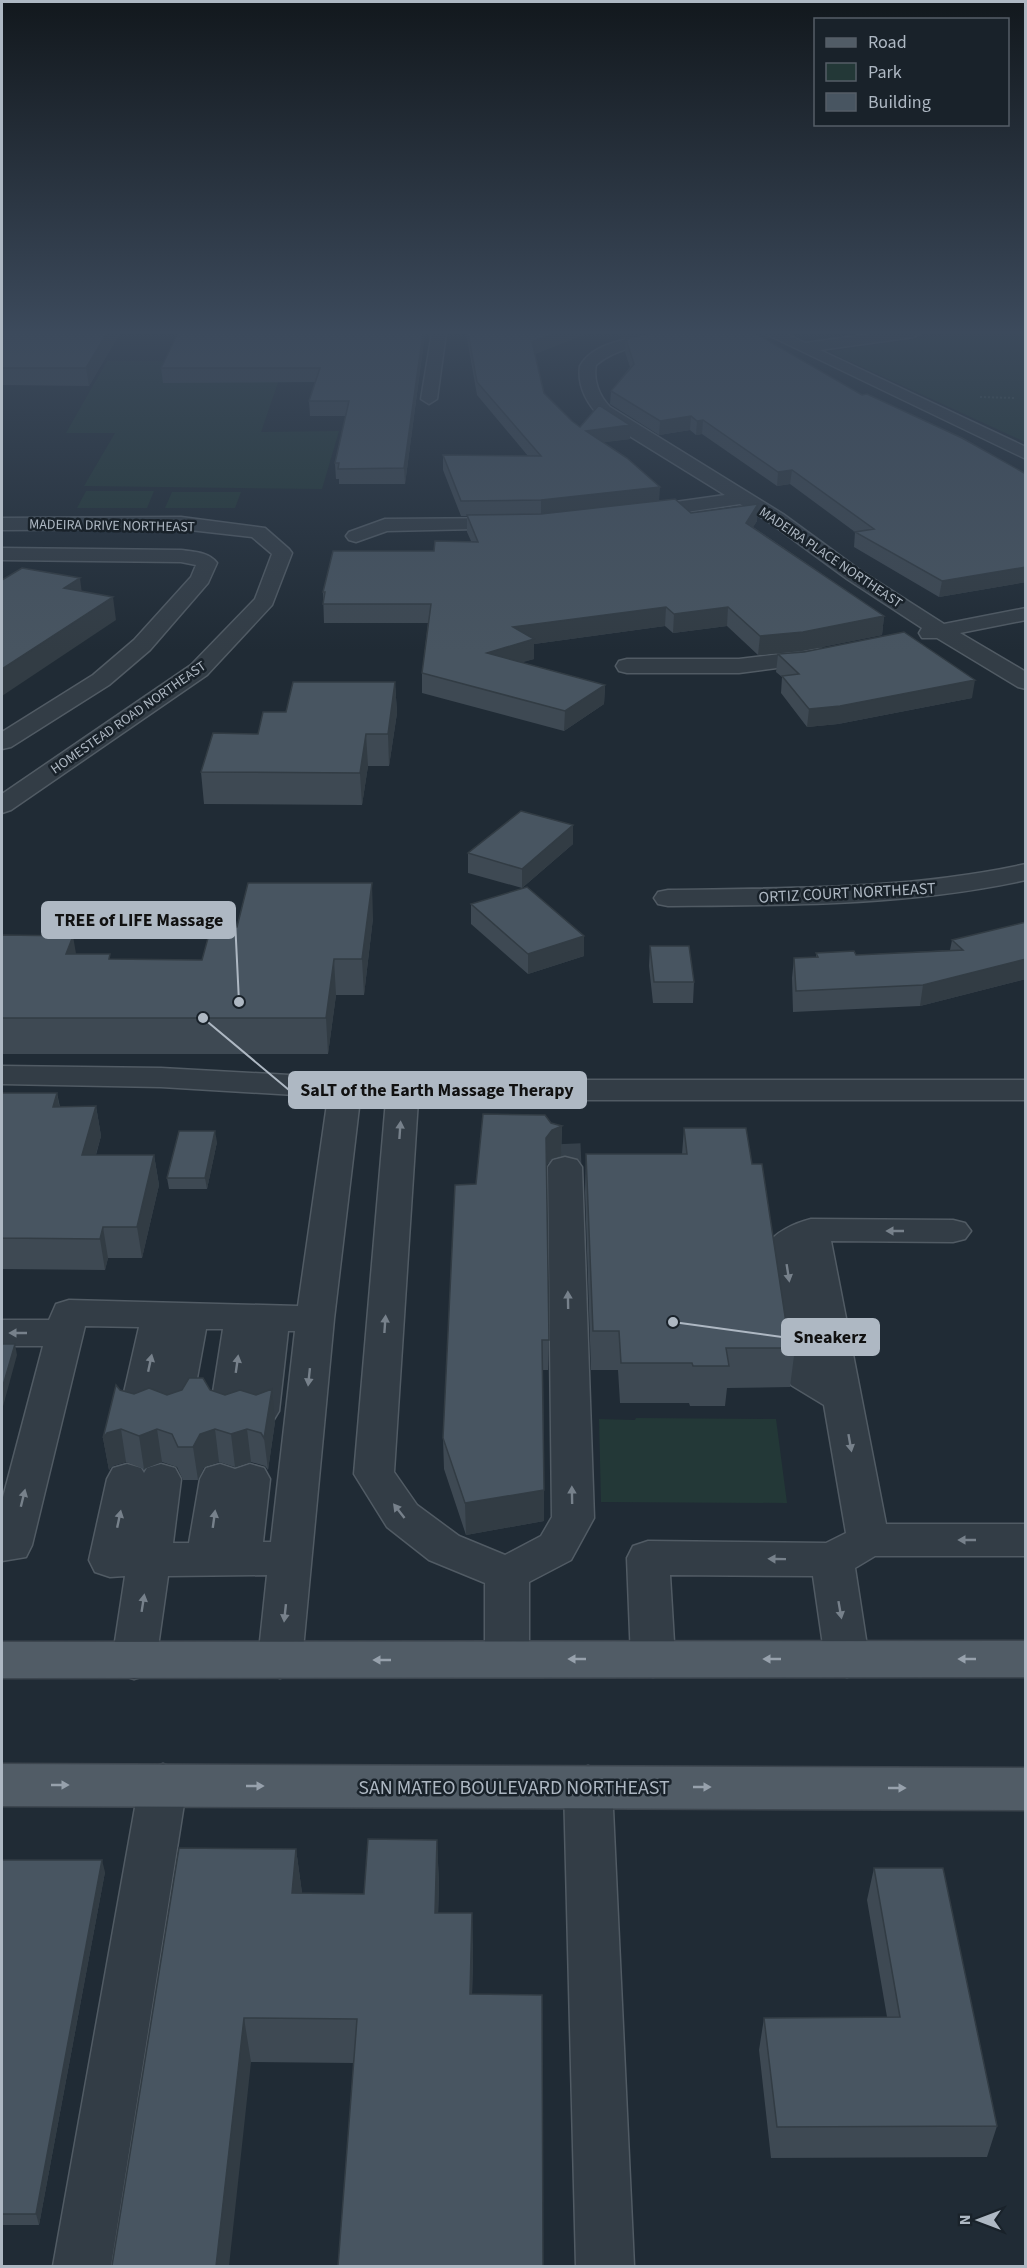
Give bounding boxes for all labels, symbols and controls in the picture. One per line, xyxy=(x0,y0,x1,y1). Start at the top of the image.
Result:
legend xyxy=(814,18,1009,126)
text: Road xyxy=(868,30,907,55)
text: Park xyxy=(868,60,902,85)
text: Building xyxy=(868,90,931,115)
street label: MADEIRA PLACE NORTHEAST xyxy=(755,502,906,614)
street label: MADEIRA DRIVE NORTHEAST xyxy=(29,515,196,537)
street label: HOMESTEAD ROAD NORTHEAST xyxy=(47,656,211,779)
street label: ORTIZ COURT NORTHEAST xyxy=(758,877,937,909)
callout: TREE of LIFE Massage xyxy=(42,902,235,938)
text: TREE of LIFE Massage xyxy=(55,908,223,933)
callout: SaLT of the Earth Massage Therapy xyxy=(289,1072,586,1108)
text: SaLT of the Earth Massage Therapy xyxy=(300,1078,574,1103)
one-way arrow xyxy=(395,1120,405,1139)
one-way arrow xyxy=(885,1226,904,1236)
one-way arrow xyxy=(784,1264,793,1283)
one-way arrow xyxy=(563,1290,572,1309)
one-way arrow xyxy=(380,1315,390,1334)
callout: Sneakerz xyxy=(782,1319,879,1355)
text: Sneakerz xyxy=(794,1325,866,1350)
one-way arrow xyxy=(9,1328,28,1338)
one-way arrow xyxy=(146,1353,155,1372)
one-way arrow xyxy=(232,1354,241,1373)
one-way arrow xyxy=(304,1367,314,1386)
one-way arrow xyxy=(846,1434,855,1453)
one-way arrow xyxy=(568,1485,577,1504)
one-way arrow xyxy=(19,1489,28,1507)
one-way arrow xyxy=(393,1503,406,1519)
one-way arrow xyxy=(209,1509,219,1528)
one-way arrow xyxy=(115,1510,124,1529)
one-way arrow xyxy=(958,1535,977,1545)
one-way arrow xyxy=(767,1555,786,1564)
one-way arrow xyxy=(138,1593,147,1612)
one-way arrow xyxy=(836,1600,845,1619)
one-way arrow xyxy=(280,1603,290,1622)
one-way arrow xyxy=(567,1654,586,1664)
one-way arrow xyxy=(762,1654,781,1664)
one-way arrow xyxy=(957,1654,976,1664)
one-way arrow xyxy=(373,1655,392,1665)
street label: SAN MATEO BOULEVARD NORTHEAST xyxy=(358,1774,670,1802)
one-way arrow xyxy=(50,1780,69,1790)
one-way arrow xyxy=(245,1781,264,1791)
one-way arrow xyxy=(692,1783,711,1792)
one-way arrow xyxy=(887,1783,906,1793)
north arrow xyxy=(949,2190,1009,2250)
text: N xyxy=(954,2215,976,2225)

